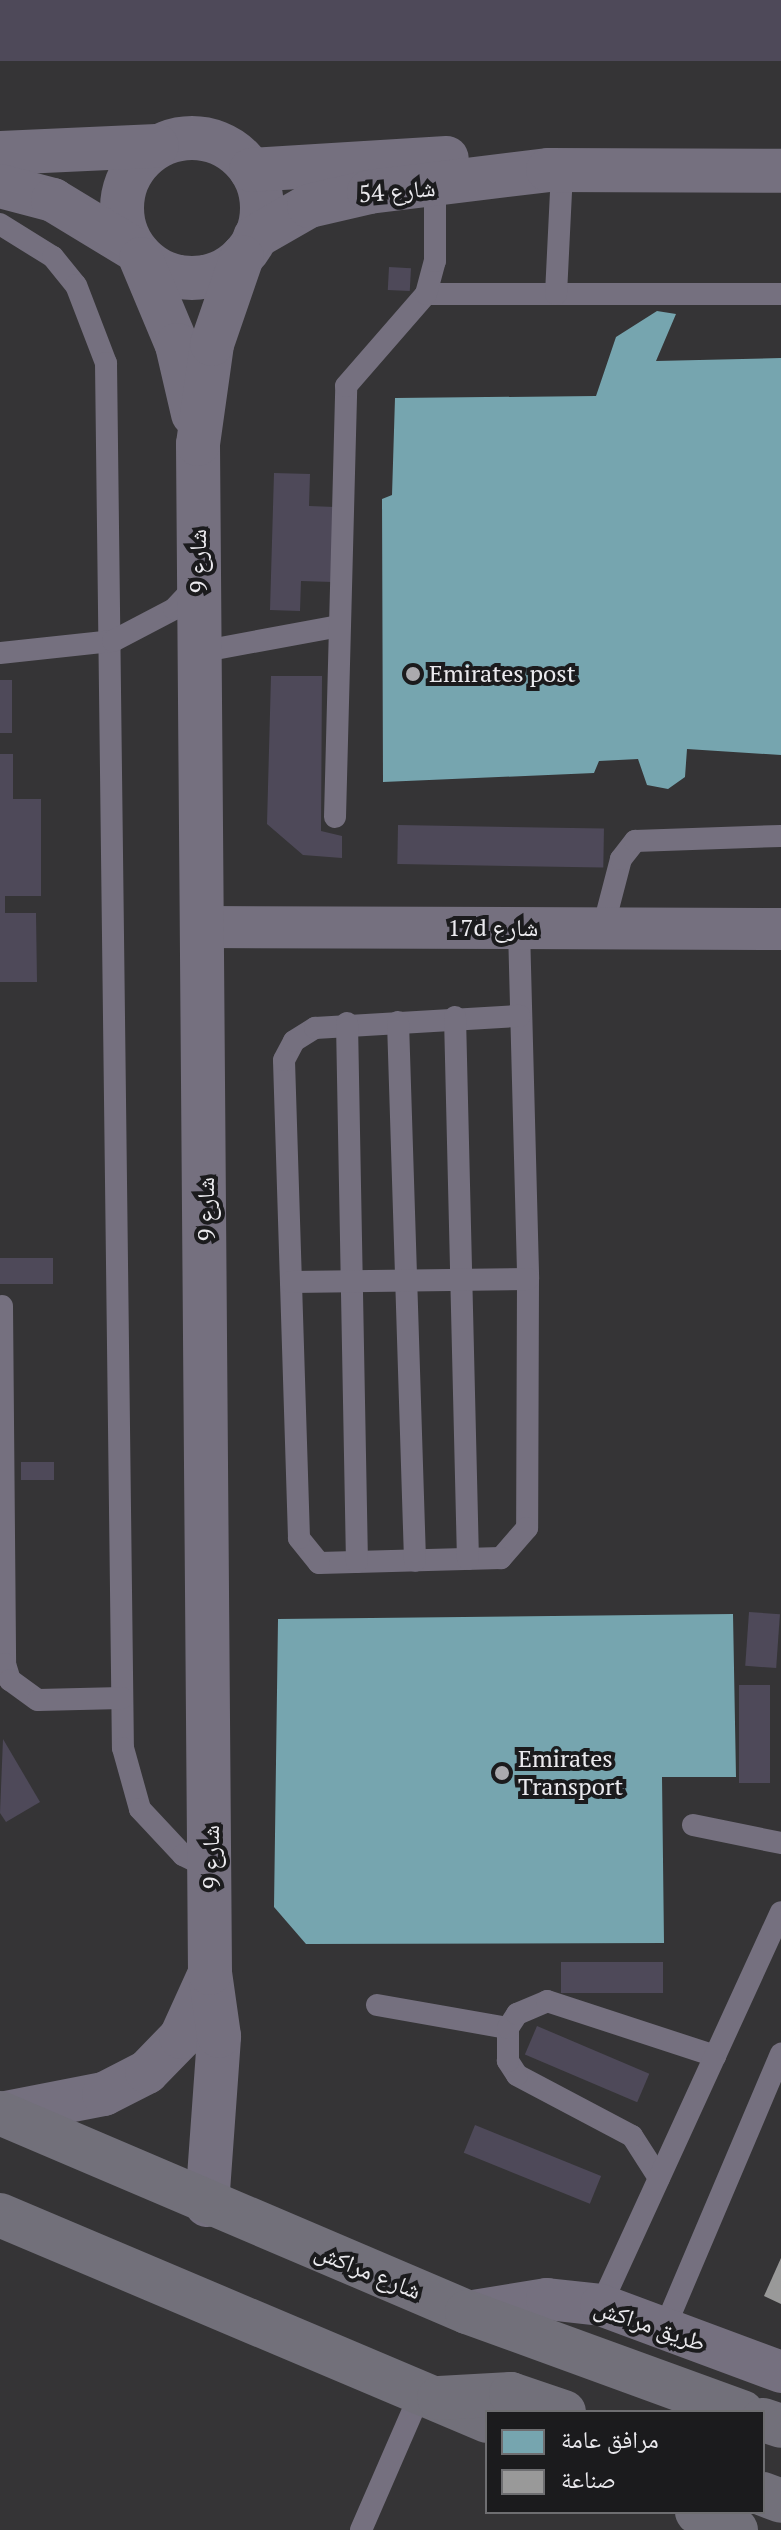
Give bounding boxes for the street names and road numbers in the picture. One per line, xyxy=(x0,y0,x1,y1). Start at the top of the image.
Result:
street label: شارع 54 xyxy=(357,173,437,209)
street label: شارع 9 xyxy=(184,529,212,593)
street label: 17d شارع xyxy=(448,914,538,942)
street label: شارع 9 xyxy=(192,1177,220,1241)
street label: شارع 9 xyxy=(197,1825,225,1889)
street label: شارع مراكش xyxy=(311,2237,425,2305)
street label: طريق مراكش xyxy=(591,2293,709,2357)

